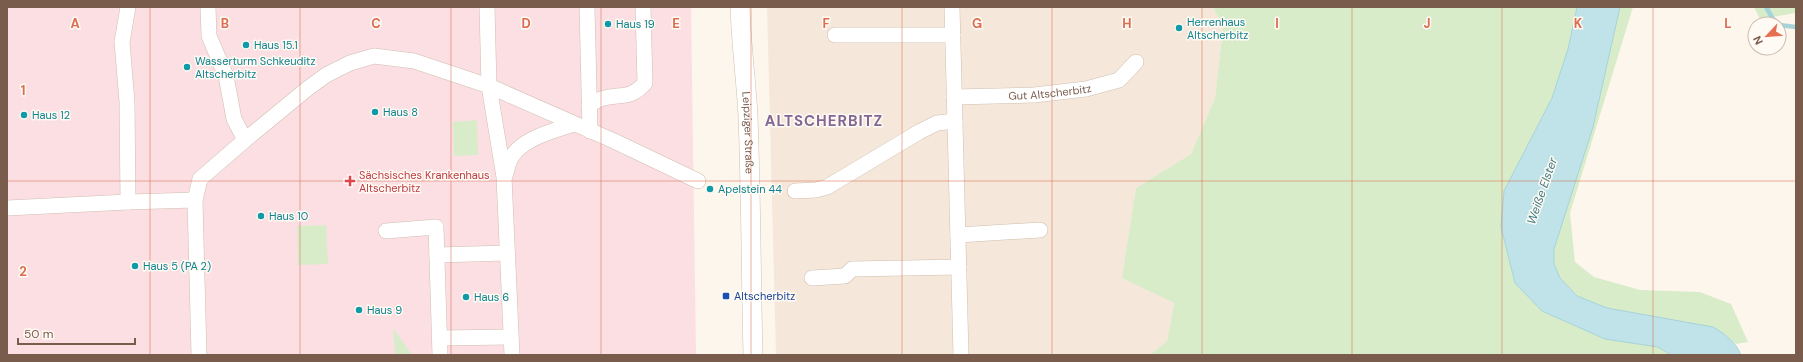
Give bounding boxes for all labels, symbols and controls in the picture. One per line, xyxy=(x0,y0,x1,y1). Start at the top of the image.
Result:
text: A xyxy=(70,15,80,32)
text: B xyxy=(221,15,229,32)
text: C xyxy=(371,15,381,32)
text: D xyxy=(521,15,531,32)
text: E xyxy=(672,15,680,32)
text: F xyxy=(822,15,830,32)
text: G xyxy=(972,15,982,32)
text: H xyxy=(1122,15,1132,32)
place label: Herrenhaus Altscherbitz xyxy=(1187,15,1248,42)
text: I xyxy=(1275,15,1279,32)
text: J xyxy=(1423,15,1431,32)
text: K xyxy=(1574,15,1583,32)
text: L xyxy=(1724,15,1732,32)
north arrow xyxy=(1747,16,1787,56)
place label: Haus 19 xyxy=(616,17,655,31)
marker: Haus 19 xyxy=(603,19,613,29)
marker: Herrenhaus Altscherbitz xyxy=(1174,23,1184,33)
text: N xyxy=(1750,34,1766,47)
place label: Haus 15.1 xyxy=(254,38,298,52)
marker: Haus 15.1 xyxy=(241,40,251,50)
place label: Wasserturm Schkeuditz Altscherbitz xyxy=(195,54,315,81)
marker: Wasserturm Schkeuditz Altscherbitz xyxy=(182,62,192,72)
street label: Gut Altscherbitz xyxy=(1008,81,1093,103)
text: 1 xyxy=(21,82,25,99)
street label: Leipziger Straße xyxy=(739,91,757,174)
place label: Haus 8 xyxy=(383,105,418,119)
marker: Haus 8 xyxy=(370,107,380,117)
place label: Haus 12 xyxy=(32,108,70,122)
marker: Haus 12 xyxy=(19,110,29,120)
district label: ALTSCHERBITZ xyxy=(765,111,883,131)
water label: Weiße Elster xyxy=(1523,155,1561,227)
place label: Sächsisches Krankenhaus Altscherbitz xyxy=(359,168,490,195)
marker: Sächsisches Krankenhaus Altscherbitz xyxy=(344,175,356,187)
place label: Apelstein 44 xyxy=(718,182,782,196)
marker: Apelstein 44 xyxy=(705,184,715,194)
place label: Haus 10 xyxy=(269,209,308,223)
marker: Haus 10 xyxy=(256,211,266,221)
place label: Haus 5 (PA 2) xyxy=(143,259,211,273)
marker: Haus 5 (PA 2) xyxy=(130,261,140,271)
text: 2 xyxy=(19,263,27,280)
place label: Altscherbitz xyxy=(734,289,795,303)
place label: Haus 6 xyxy=(474,290,509,304)
marker: Altscherbitz xyxy=(721,291,731,301)
marker: Haus 6 xyxy=(461,292,471,302)
place label: Haus 9 xyxy=(367,303,402,317)
marker: Haus 9 xyxy=(354,305,364,315)
scale bar xyxy=(18,320,135,346)
text: 50 m xyxy=(24,326,53,342)

